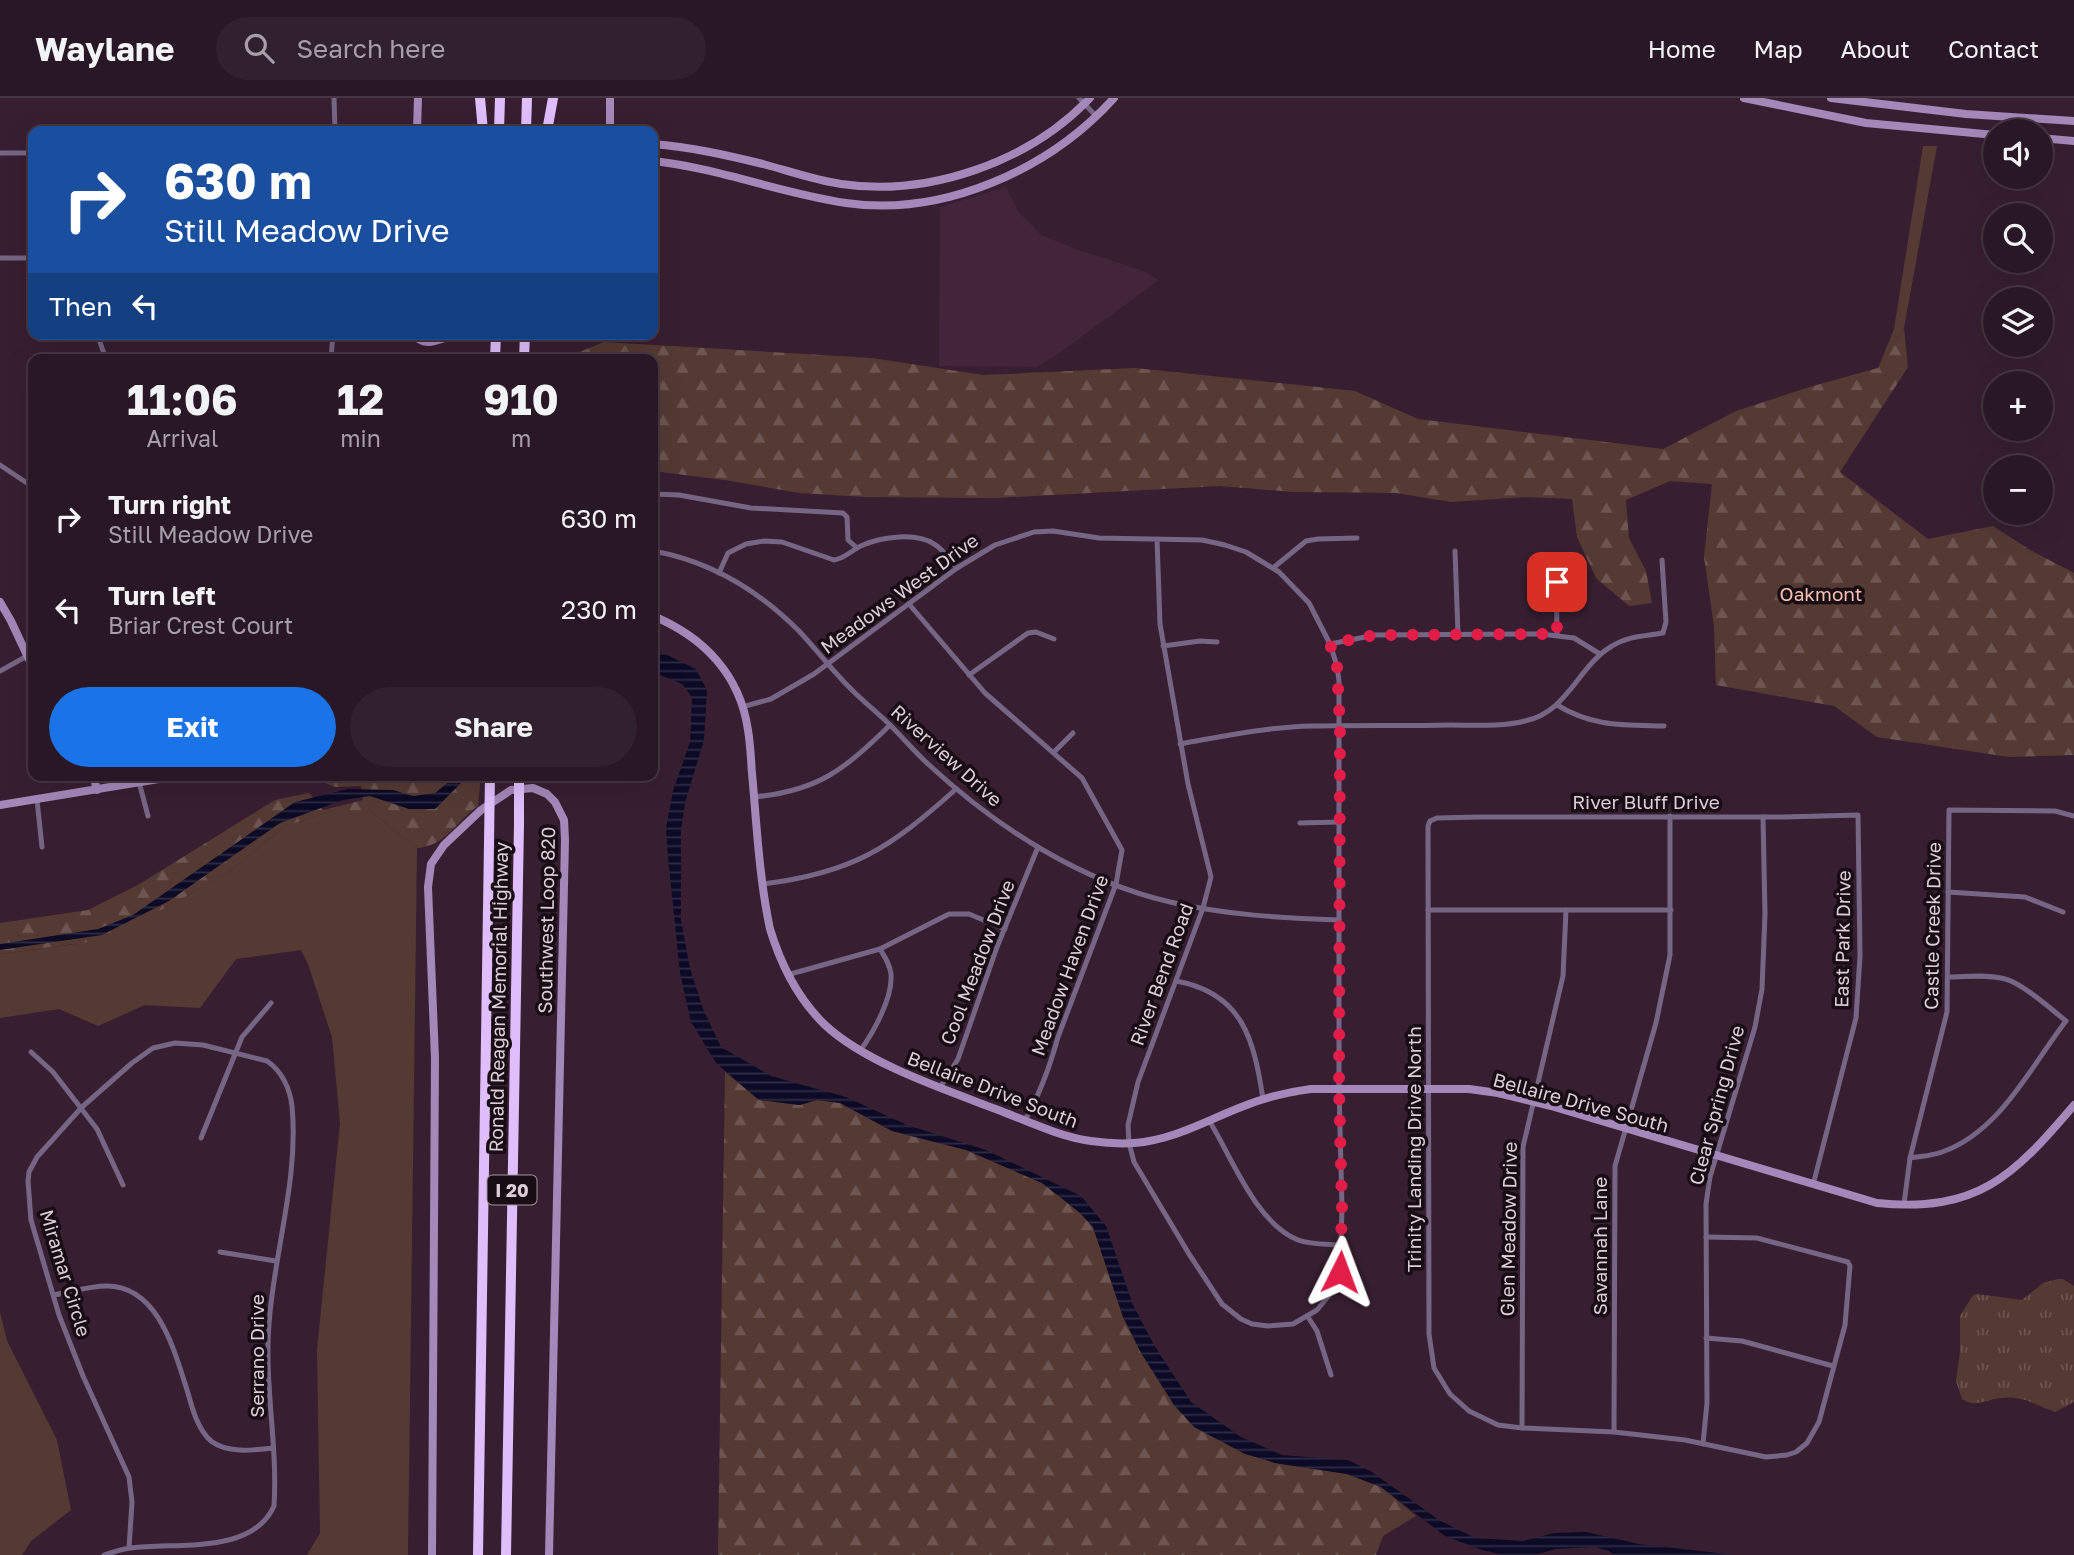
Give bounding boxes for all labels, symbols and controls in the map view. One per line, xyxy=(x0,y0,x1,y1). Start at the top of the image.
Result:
search box xyxy=(216,17,706,80)
text: Waylane xyxy=(35,29,174,68)
icon: search xyxy=(240,29,278,67)
text: Search here xyxy=(296,33,445,64)
text: Home xyxy=(1648,34,1716,63)
text: Map xyxy=(1754,34,1803,63)
text: About xyxy=(1841,34,1910,63)
text: Contact xyxy=(1948,34,2039,63)
map controls xyxy=(1983,119,2053,525)
button: sound xyxy=(1983,119,2053,189)
text: 630 m xyxy=(164,151,312,210)
icon: right xyxy=(49,154,140,245)
button: search xyxy=(1983,203,2053,273)
text: Still Meadow Drive xyxy=(164,211,450,249)
icon: left xyxy=(126,287,164,325)
button: layers xyxy=(1983,287,2053,357)
text: Then xyxy=(49,291,112,322)
button: + xyxy=(1983,371,2053,441)
text: 11:06 xyxy=(127,374,238,424)
text: 12 xyxy=(337,374,384,424)
text: 910 xyxy=(483,374,559,424)
text: Arrival xyxy=(146,424,218,452)
text: min xyxy=(340,424,381,452)
text: m xyxy=(511,424,531,452)
button: − xyxy=(1983,455,2053,525)
text: Turn right xyxy=(108,489,231,520)
icon: right xyxy=(49,500,87,538)
text: 630 m xyxy=(560,503,637,534)
text: Still Meadow Drive xyxy=(108,520,313,548)
street label: Meadows West Drive xyxy=(816,528,982,658)
pin xyxy=(1527,552,1587,612)
icon: arrive xyxy=(1538,563,1576,601)
text: Turn left xyxy=(108,580,216,611)
park label: Oakmont xyxy=(1780,582,1862,605)
icon: left xyxy=(49,591,87,629)
text: 230 m xyxy=(561,594,637,625)
text: Briar Crest Court xyxy=(108,611,293,639)
button: Exit xyxy=(49,687,336,767)
button: Share xyxy=(350,687,637,767)
street label: Riverview Drive xyxy=(887,699,1007,811)
street label: River Bluff Drive xyxy=(1572,790,1720,813)
street label: Southwest Loop 820 xyxy=(533,826,559,1014)
street label: Ronald Reagan Memorial Highway xyxy=(484,841,512,1152)
street label: Castle Creek Drive xyxy=(1919,842,1945,1010)
street label: East Park Drive xyxy=(1829,870,1855,1008)
street label: Meadow Haven Drive xyxy=(1026,871,1112,1059)
street label: Cool Meadow Drive xyxy=(935,876,1019,1048)
street label: River Bend Road xyxy=(1125,900,1197,1048)
street label: Clear Spring Drive xyxy=(1684,1023,1748,1187)
street label: Trinity Landing Drive North xyxy=(1402,1026,1425,1272)
street label: Bellaire Drive South xyxy=(904,1046,1082,1132)
street label: Bellaire Drive South xyxy=(1491,1067,1671,1137)
street label: Glen Meadow Drive xyxy=(1495,1141,1521,1317)
road number: I 20 xyxy=(488,1176,536,1204)
street label: Savannah Lane xyxy=(1588,1177,1611,1315)
street label: Miramar Circle xyxy=(36,1207,96,1339)
position arrow xyxy=(1303,1235,1377,1309)
street label: Serrano Drive xyxy=(245,1294,268,1418)

